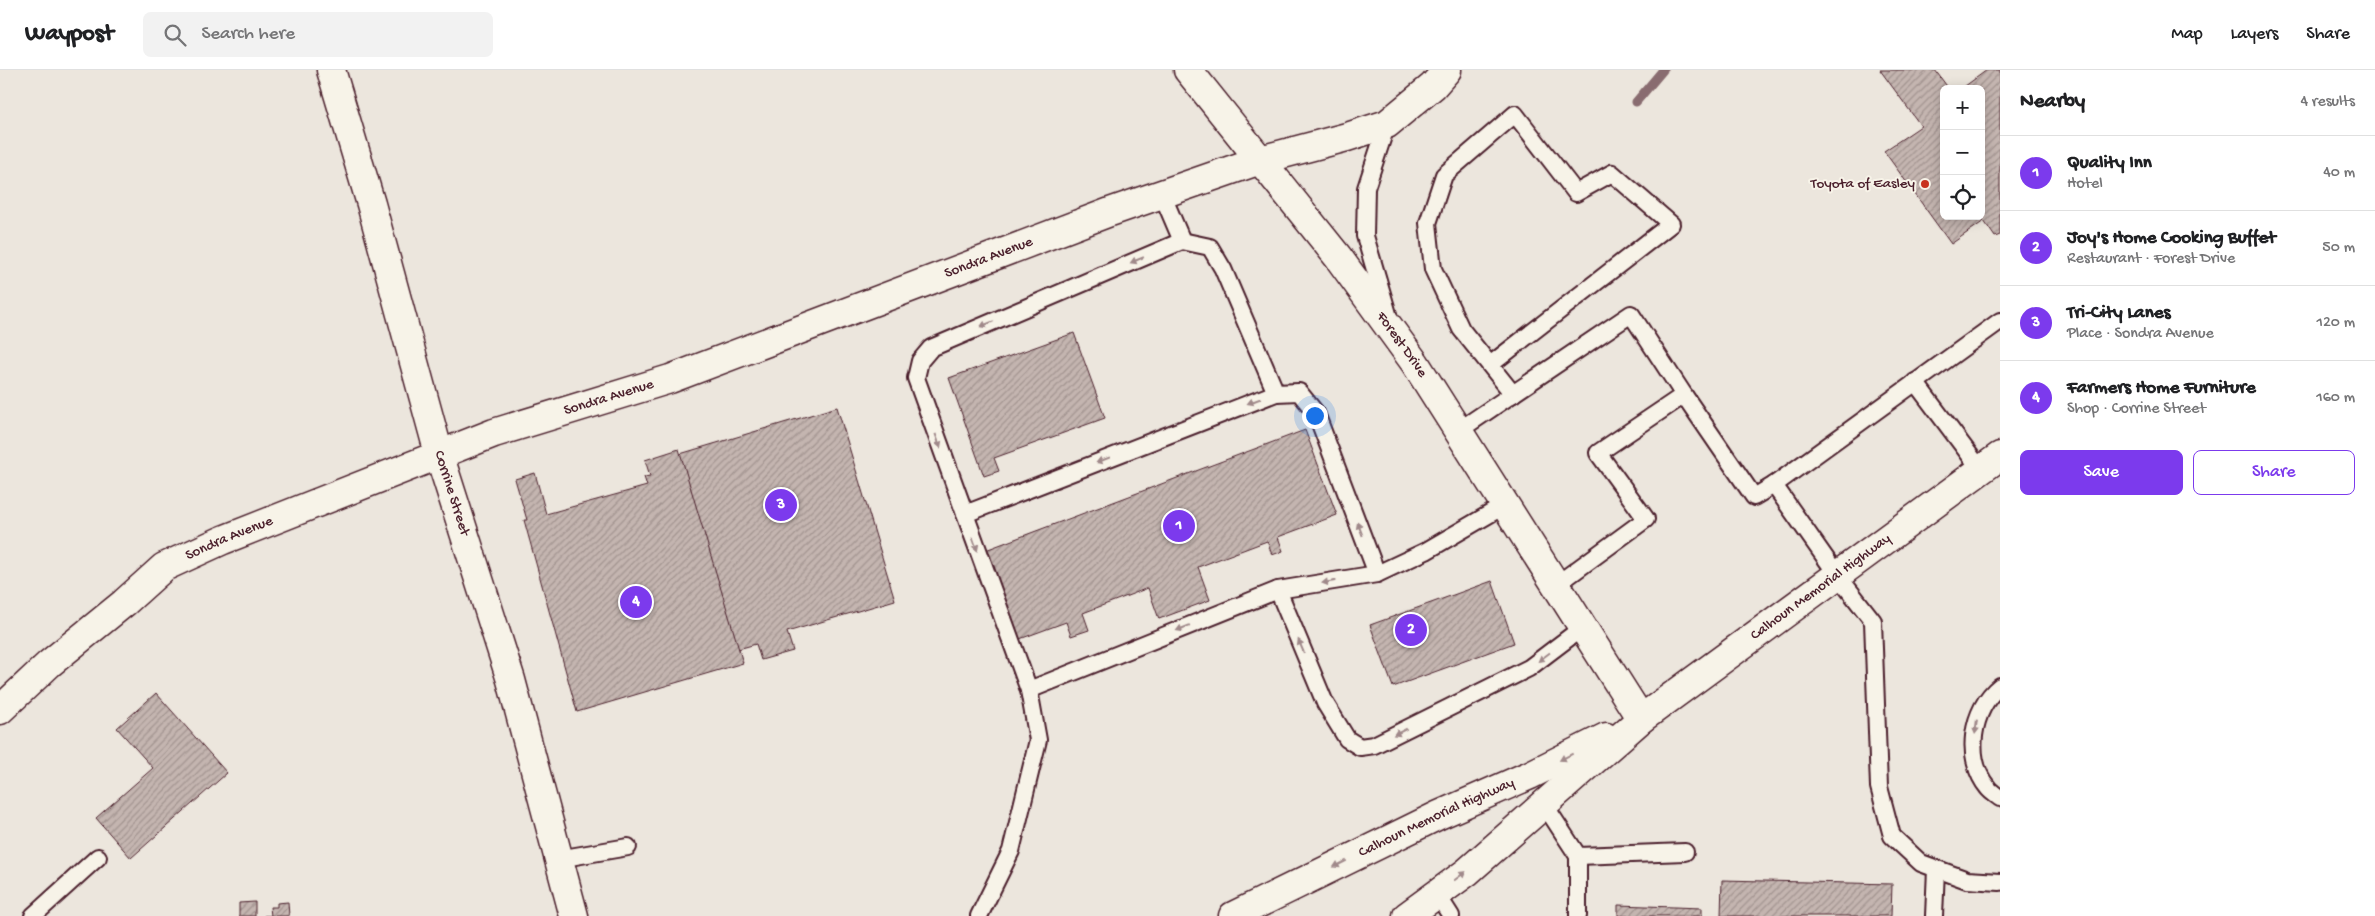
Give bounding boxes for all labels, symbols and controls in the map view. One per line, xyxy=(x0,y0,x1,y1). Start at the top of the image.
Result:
search box xyxy=(143,12,493,57)
text: Waypost xyxy=(25,20,113,49)
icon: search xyxy=(161,21,189,49)
text: Search here xyxy=(201,23,295,46)
text: Map xyxy=(2171,24,2203,45)
text: Layers xyxy=(2231,24,2278,45)
text: Share xyxy=(2306,24,2350,45)
map controls xyxy=(1940,85,1985,220)
button: + xyxy=(1940,85,1985,130)
text: Nearby xyxy=(2020,90,2085,115)
text: 4 results xyxy=(2300,93,2355,112)
button: − xyxy=(1940,130,1985,175)
text: Quality Inn xyxy=(2067,152,2152,175)
text: 1 xyxy=(2033,164,2039,183)
text: 40 m xyxy=(2323,164,2355,183)
place label: Toyota of Easley xyxy=(1810,175,1916,193)
button: locate xyxy=(1940,175,1985,220)
text: Hotel xyxy=(2067,175,2103,194)
marker: Toyota of Easley xyxy=(1919,178,1931,190)
text: Joy's Home Cooking Buffet xyxy=(2067,227,2276,250)
street label: Sondra Avenue xyxy=(942,233,1036,283)
text: 2 xyxy=(2032,239,2040,258)
text: 50 m xyxy=(2322,239,2355,258)
text: Restaurant · Forest Drive xyxy=(2067,250,2235,269)
one-way arrow xyxy=(1130,257,1144,265)
text: Tri-City Lanes xyxy=(2067,302,2170,325)
street label: Forest Drive xyxy=(1371,308,1431,381)
text: 3 xyxy=(2032,314,2040,333)
text: 120 m xyxy=(2316,314,2355,333)
one-way arrow xyxy=(980,320,994,328)
text: Place · Sondra Avenue xyxy=(2067,325,2214,344)
street label: Sondra Avenue xyxy=(562,375,656,420)
text: Farmers Home Furniture xyxy=(2067,377,2256,400)
text: 4 xyxy=(2032,389,2040,408)
text: 160 m xyxy=(2316,389,2355,408)
one-way arrow xyxy=(1246,397,1261,405)
text: Shop · Corrine Street xyxy=(2067,400,2206,419)
your location xyxy=(1302,403,1328,429)
one-way arrow xyxy=(934,434,942,449)
street label: Corrine Street xyxy=(429,448,474,540)
button: Save xyxy=(2020,450,2183,495)
button: Share xyxy=(2193,450,2355,495)
one-way arrow xyxy=(1095,456,1110,464)
pin: 3 xyxy=(765,486,797,524)
pin: 1 xyxy=(1163,507,1195,545)
street label: Sondra Avenue xyxy=(183,512,276,565)
one-way arrow xyxy=(1356,521,1364,536)
street label: Calhoun Memorial Highway xyxy=(1747,530,1895,645)
one-way arrow xyxy=(971,537,979,552)
one-way arrow xyxy=(1321,578,1337,586)
pin: 4 xyxy=(620,583,652,621)
pin: 2 xyxy=(1395,611,1427,649)
one-way arrow xyxy=(1175,624,1190,632)
one-way arrow xyxy=(1297,638,1305,653)
one-way arrow xyxy=(1538,651,1551,662)
one-way arrow xyxy=(1972,720,1980,736)
one-way arrow xyxy=(1393,728,1407,736)
one-way arrow xyxy=(1559,753,1573,761)
street label: Calhoun Memorial Highway xyxy=(1356,774,1518,862)
one-way arrow xyxy=(1333,860,1347,868)
one-way arrow xyxy=(1453,871,1467,881)

